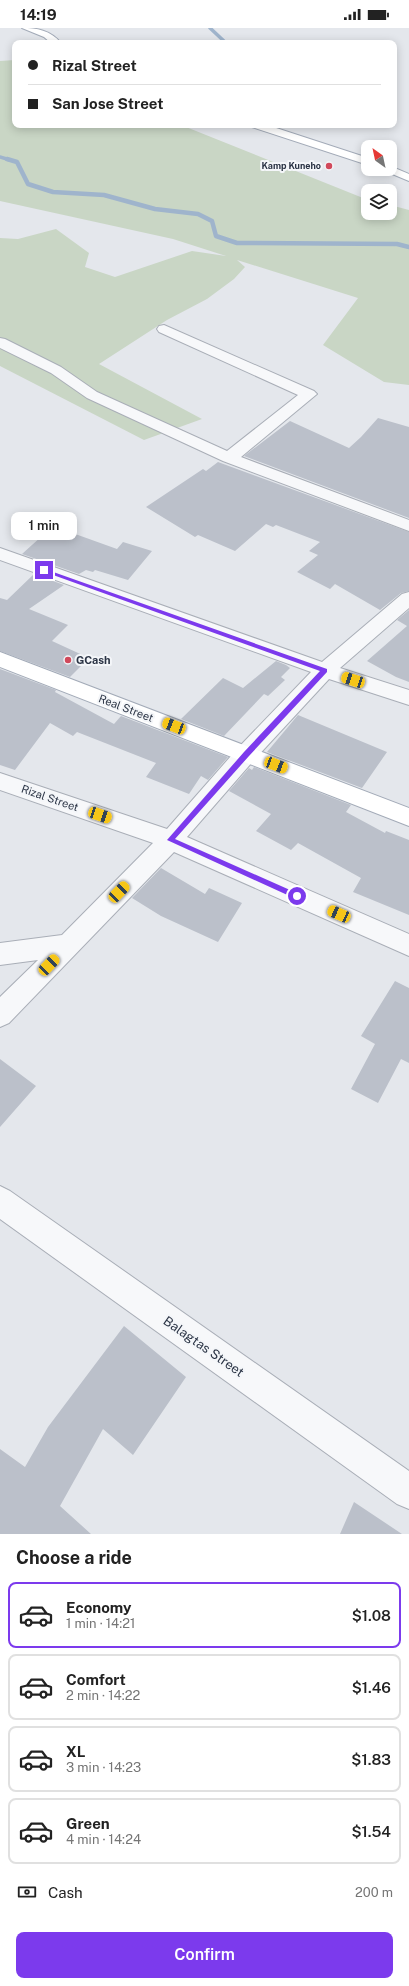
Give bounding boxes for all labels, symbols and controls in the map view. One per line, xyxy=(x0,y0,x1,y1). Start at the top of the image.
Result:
text: 14:19 xyxy=(20,6,57,23)
text: Rizal Street xyxy=(52,57,137,74)
text: San Jose Street xyxy=(52,95,163,112)
north arrow xyxy=(361,140,397,176)
map controls xyxy=(361,140,397,220)
place label: Kamp Kuneho xyxy=(261,160,321,171)
marker: Kamp Kuneho xyxy=(324,161,334,171)
button: layers xyxy=(361,184,397,220)
callout: 1 min xyxy=(11,512,77,540)
text: 1 min xyxy=(29,518,59,533)
route end xyxy=(35,561,53,579)
place label: GCash xyxy=(76,654,111,666)
marker: GCash xyxy=(63,655,73,665)
car xyxy=(340,671,366,689)
street label: Real Street xyxy=(97,692,155,724)
car xyxy=(161,716,187,736)
car xyxy=(263,755,289,775)
street label: Rizal Street xyxy=(20,783,80,813)
car xyxy=(87,805,113,825)
car xyxy=(106,879,132,905)
route start xyxy=(288,887,306,905)
car xyxy=(326,904,352,924)
car xyxy=(36,952,62,978)
street label: Balagtas Street xyxy=(161,1313,247,1380)
text: Choose a ride xyxy=(16,1547,132,1568)
icon: car xyxy=(18,1597,54,1633)
text: Economy xyxy=(66,1599,131,1616)
text: $1.08 xyxy=(352,1607,391,1624)
text: 1 min · 14:21 xyxy=(66,1616,135,1631)
icon: car xyxy=(18,1669,54,1705)
text: Comfort xyxy=(66,1671,126,1688)
text: $1.46 xyxy=(352,1679,391,1696)
text: 2 min · 14:22 xyxy=(66,1688,140,1703)
icon: car xyxy=(18,1741,54,1777)
text: XL xyxy=(66,1743,85,1760)
text: $1.83 xyxy=(351,1751,391,1768)
text: 3 min · 14:23 xyxy=(66,1760,141,1775)
icon: car xyxy=(18,1813,54,1849)
text: Green xyxy=(66,1815,110,1832)
text: $1.54 xyxy=(351,1823,391,1840)
text: 4 min · 14:24 xyxy=(66,1832,141,1847)
icon: cash xyxy=(16,1881,38,1903)
text: Cash xyxy=(48,1884,83,1901)
text: 200 m xyxy=(355,1885,393,1900)
button: Confirm xyxy=(16,1932,393,1978)

